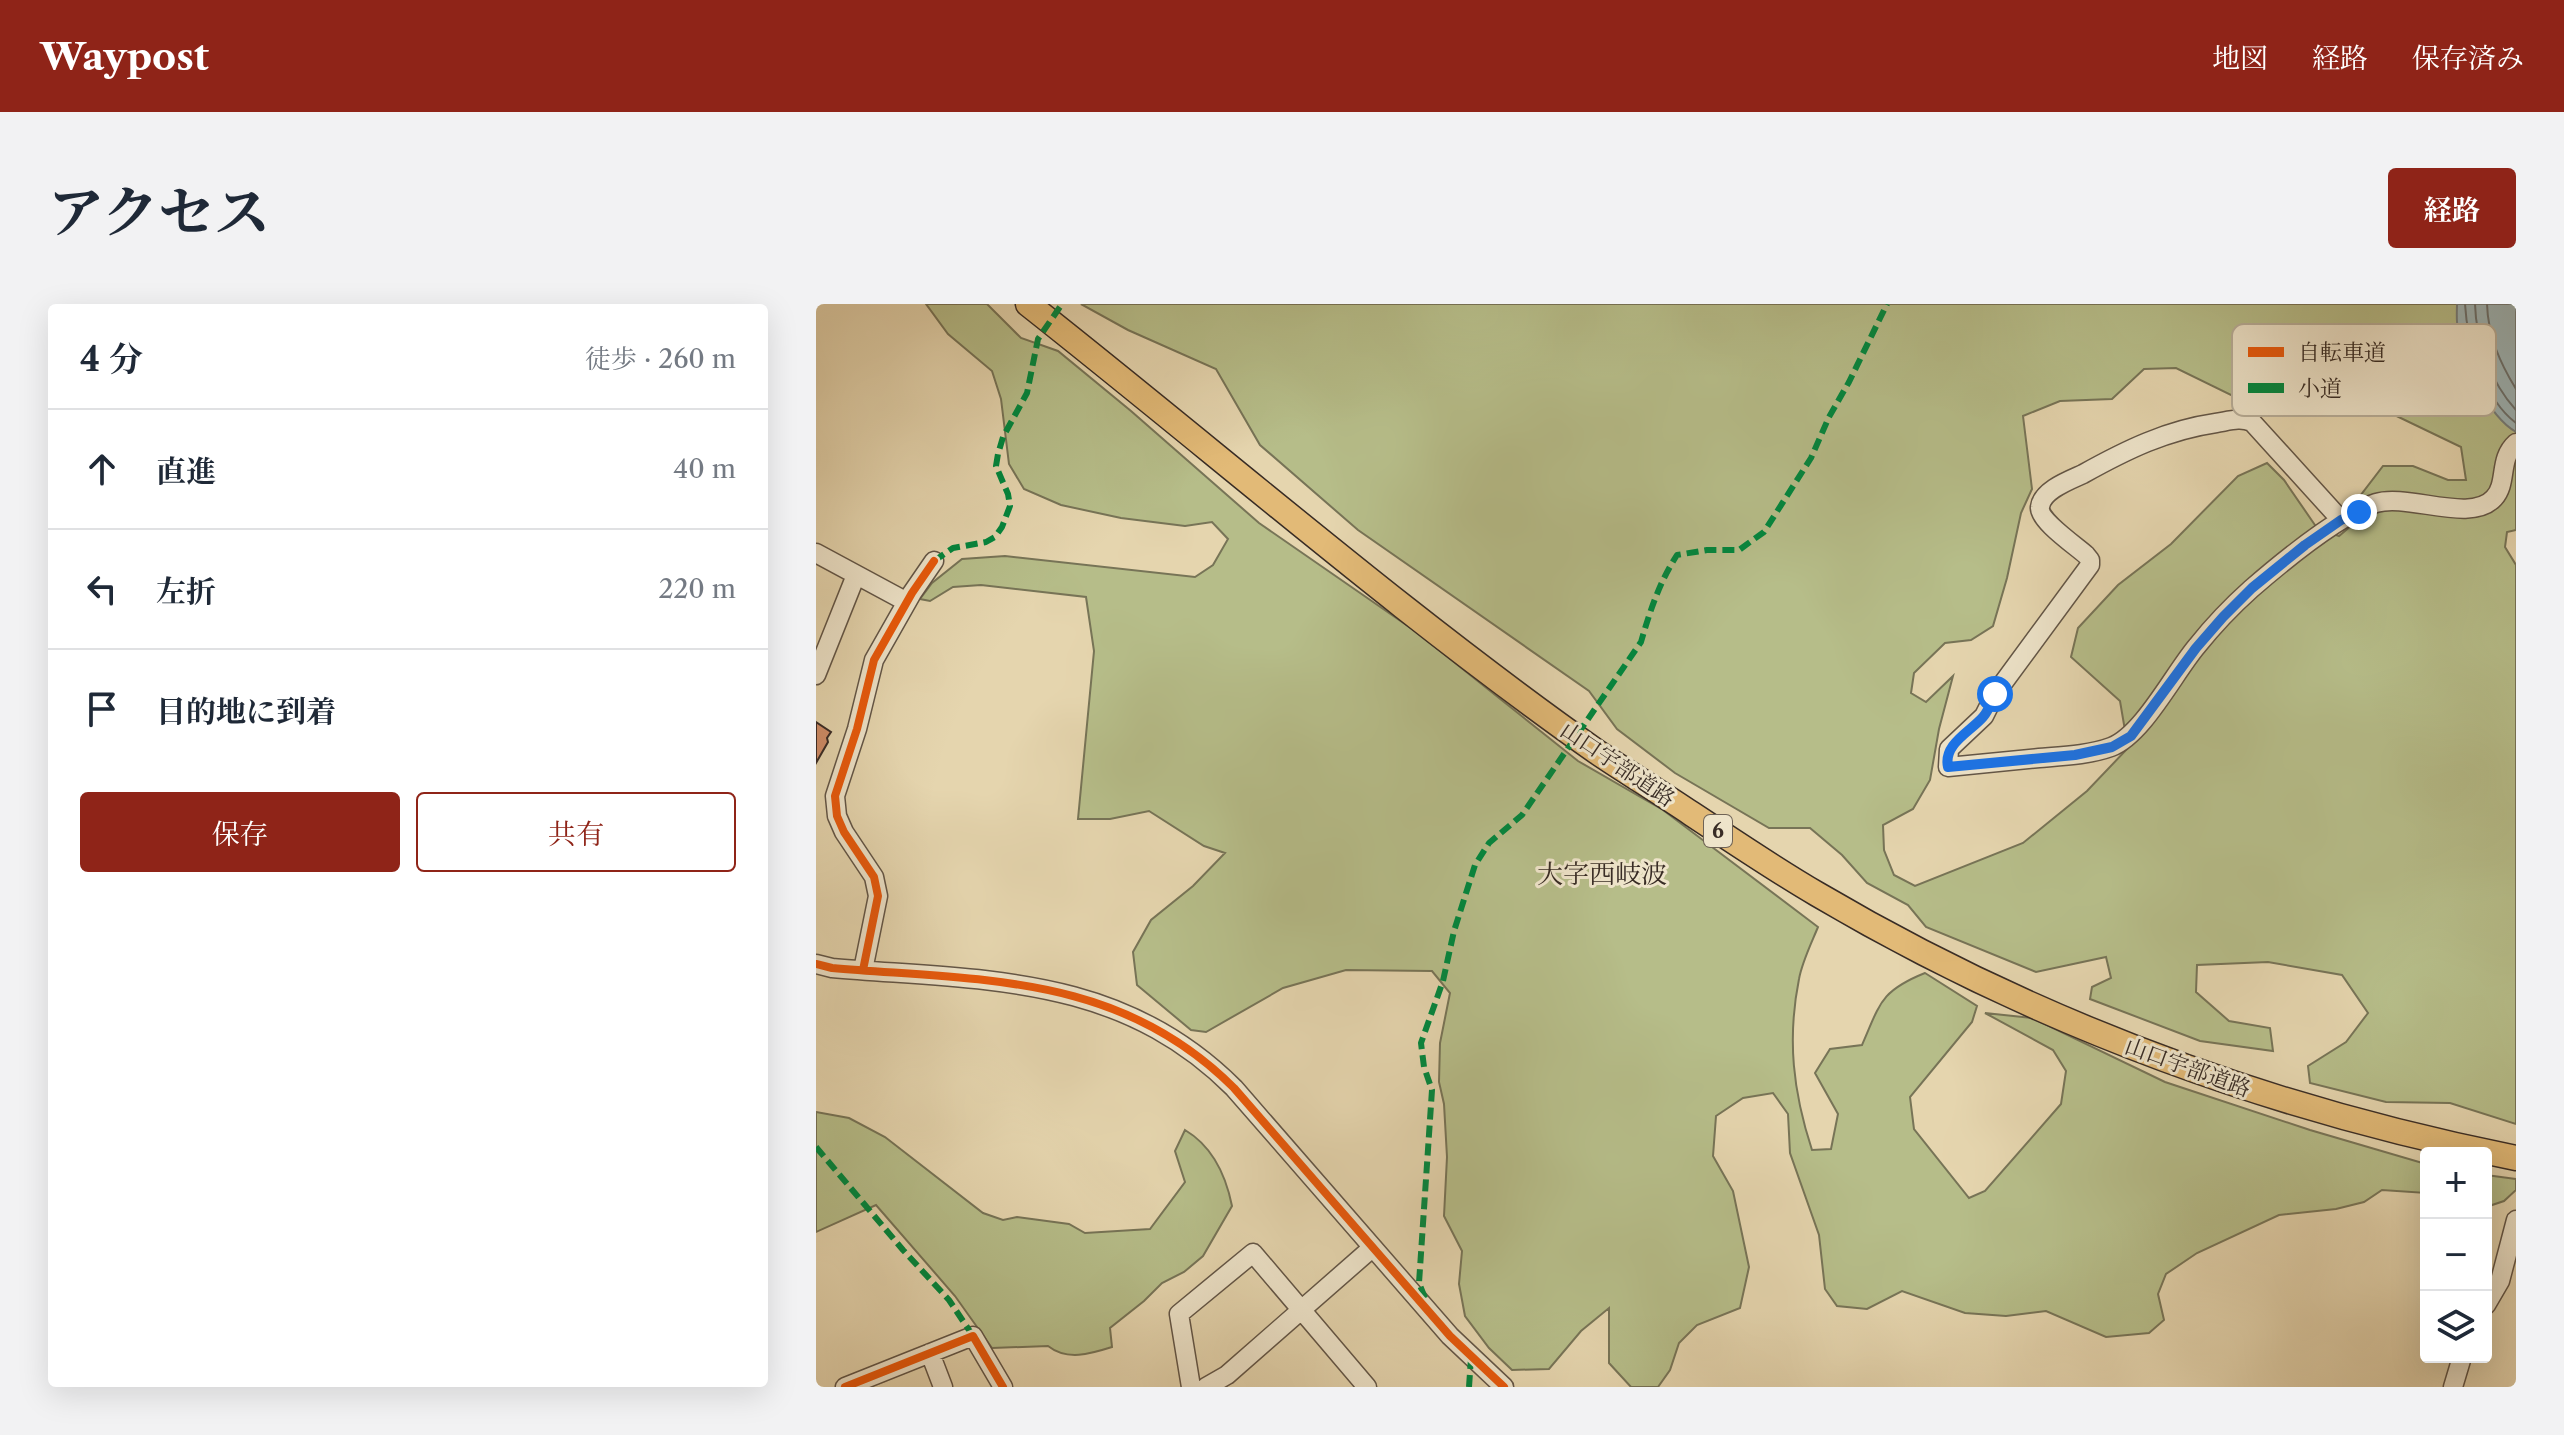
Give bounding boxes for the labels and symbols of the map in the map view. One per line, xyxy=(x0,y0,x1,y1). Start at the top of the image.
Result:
legend xyxy=(2232,324,2496,416)
text: 自転車道 xyxy=(2298,339,2386,366)
text: 小道 xyxy=(2298,375,2342,402)
route end xyxy=(2341,494,2377,530)
route start xyxy=(1977,676,2013,712)
street label: 山口宇部道路 xyxy=(1555,716,1680,813)
road number: 6 xyxy=(1704,815,1732,847)
district label: 大字西岐波 xyxy=(1537,858,1667,890)
street label: 山口宇部道路 xyxy=(2121,1032,2254,1103)

